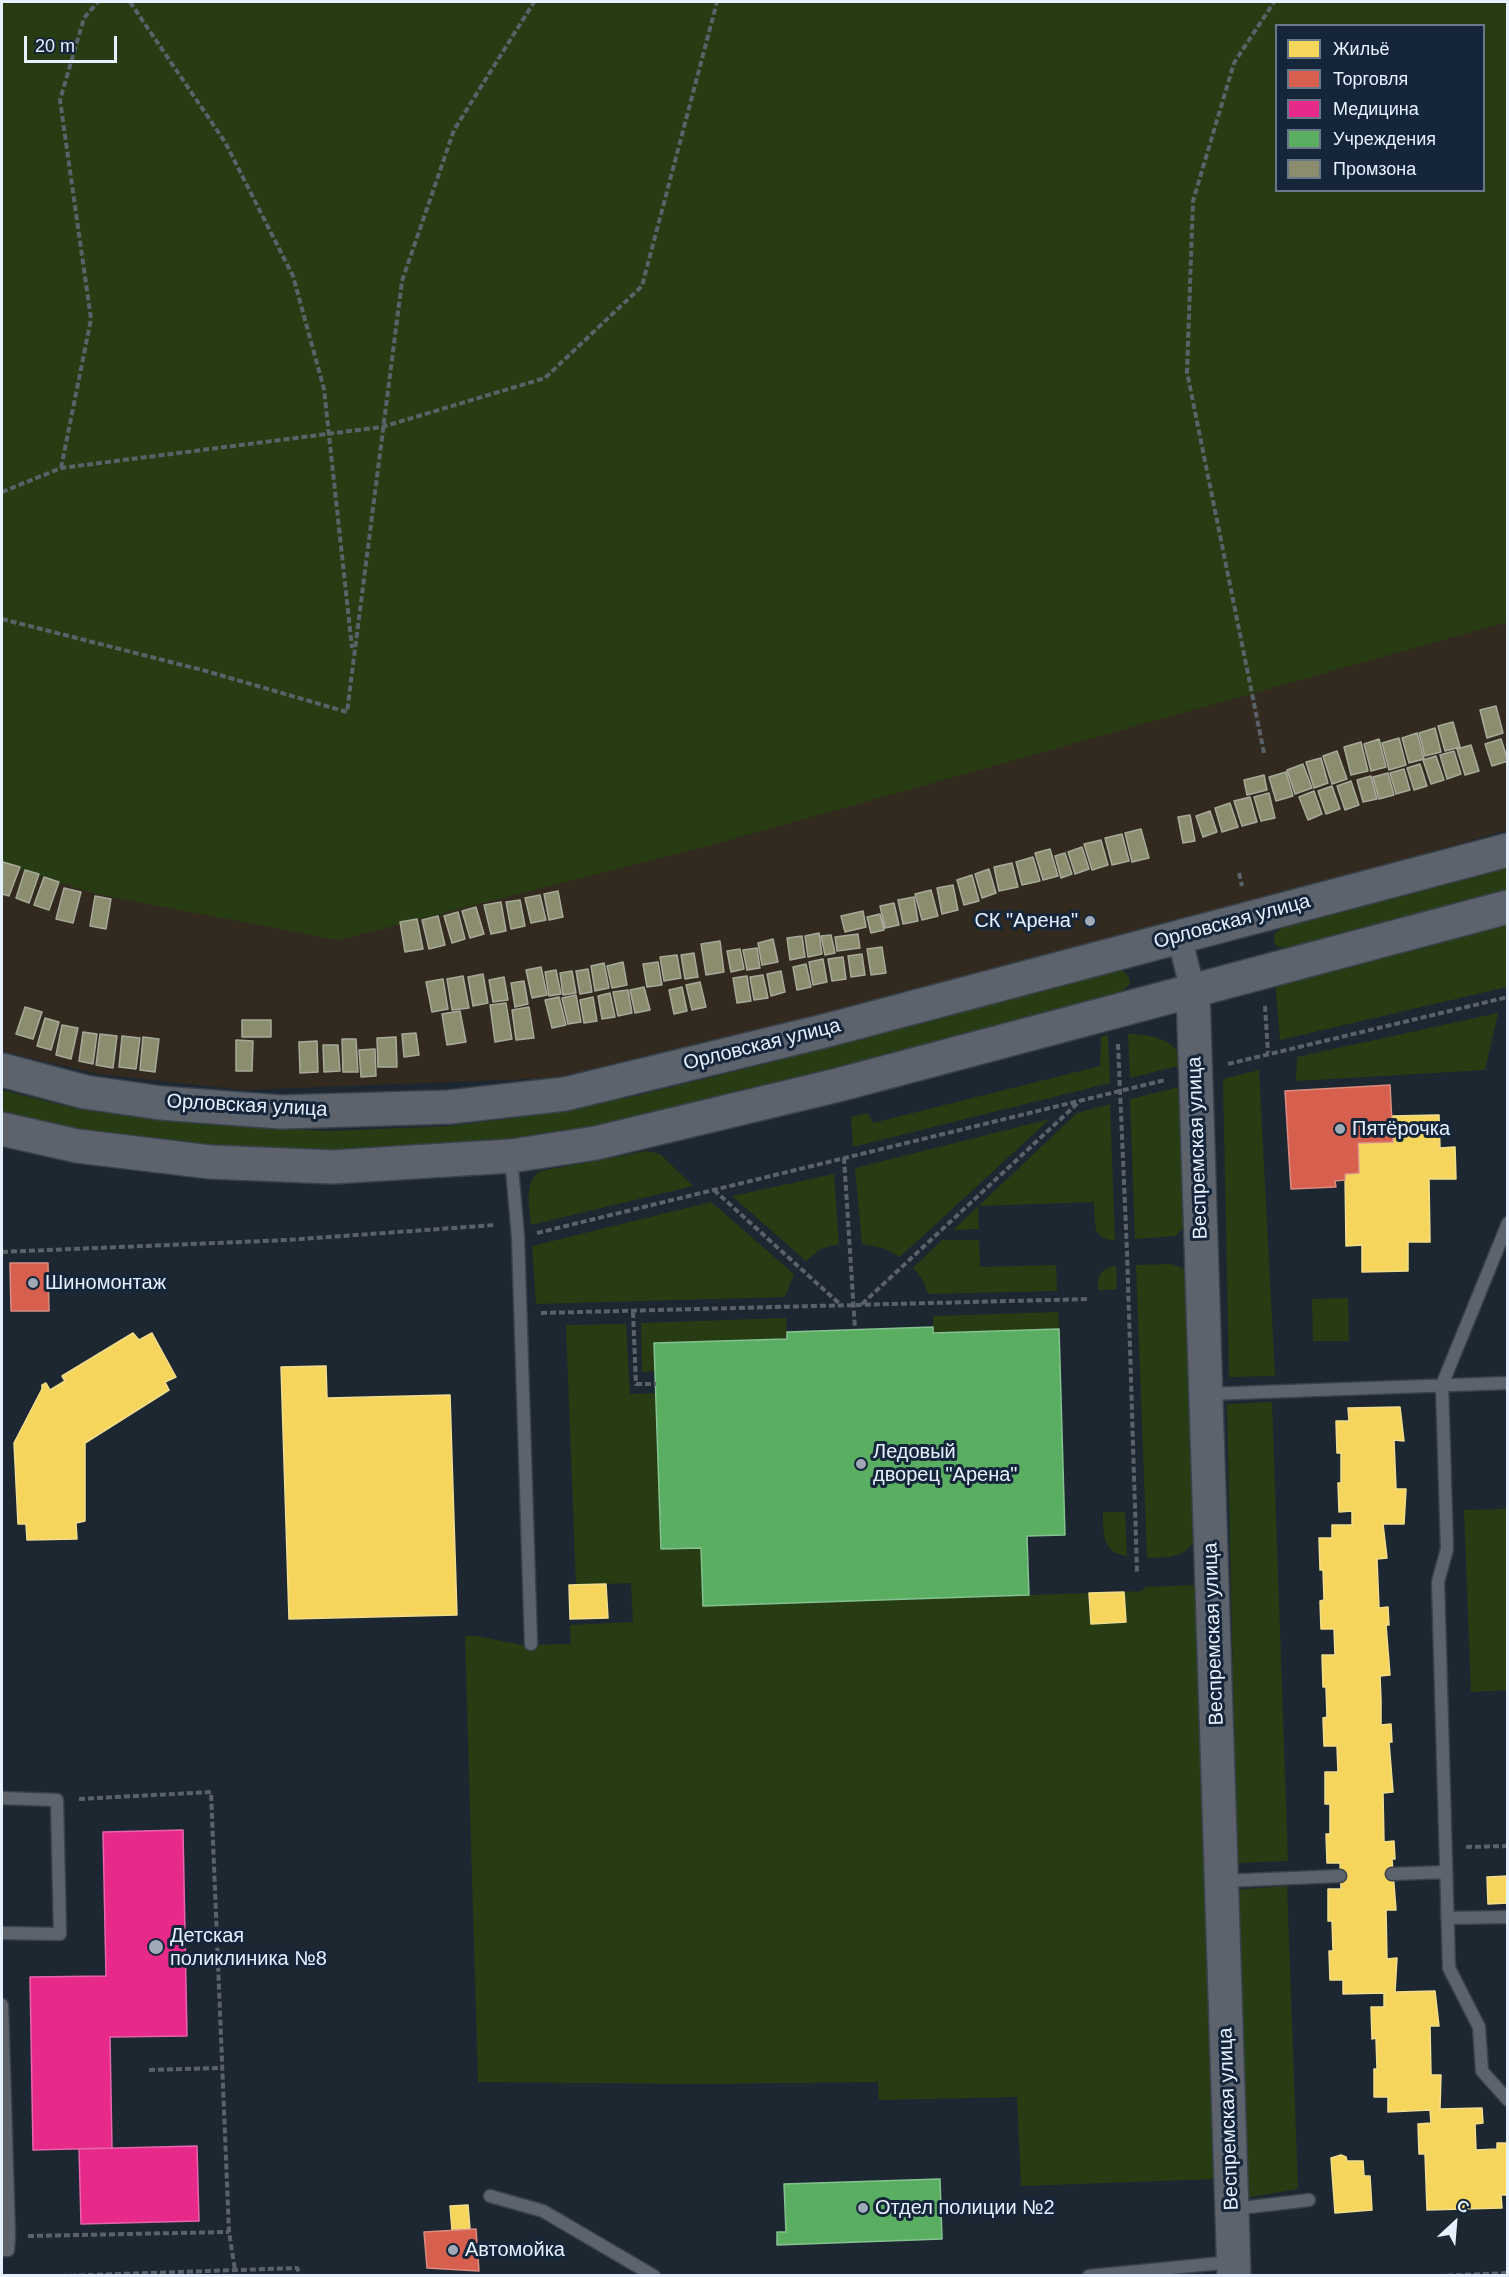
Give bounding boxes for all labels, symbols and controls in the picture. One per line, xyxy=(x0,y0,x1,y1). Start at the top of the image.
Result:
scale bar xyxy=(27,24,120,62)
legend xyxy=(1275,24,1485,192)
text: 20 m xyxy=(35,36,75,56)
text: Жильё xyxy=(1333,39,1390,59)
text: Торговля xyxy=(1333,69,1408,89)
text: Медицина xyxy=(1333,99,1419,119)
text: Учреждения xyxy=(1333,129,1436,149)
text: Промзона xyxy=(1333,159,1416,179)
street label: Орловская улица xyxy=(1151,890,1313,954)
place label: СК "Арена" xyxy=(974,909,1078,933)
marker: СК "Арена" xyxy=(1083,914,1097,928)
street label: Орловская улица xyxy=(681,1014,843,1076)
street label: Веспремская улица xyxy=(1183,1056,1213,1240)
street label: Орловская улица xyxy=(166,1090,328,1122)
place label: Пятёрочка xyxy=(1352,1117,1450,1141)
marker: Пятёрочка xyxy=(1333,1122,1347,1136)
place label: Шиномонтаж xyxy=(45,1271,166,1295)
marker: Шиномонтаж xyxy=(26,1276,40,1290)
place label: Ледовый дворец "Арена" xyxy=(873,1440,1017,1487)
marker: Ледовый дворец "Арена" xyxy=(854,1457,868,1471)
street label: Веспремская улица xyxy=(1199,1542,1229,1726)
place label: Детская поликлиника №8 xyxy=(170,1924,327,1971)
marker: Детская поликлиника №8 xyxy=(147,1938,165,1956)
street label: Веспремская улица xyxy=(1214,2027,1244,2211)
north arrow xyxy=(1425,2193,1485,2253)
place label: Отдел полиции №2 xyxy=(875,2196,1055,2220)
text: С xyxy=(1454,2196,1472,2217)
marker: Отдел полиции №2 xyxy=(856,2201,870,2215)
place label: Автомойка xyxy=(465,2238,565,2262)
marker: Автомойка xyxy=(446,2243,460,2257)

